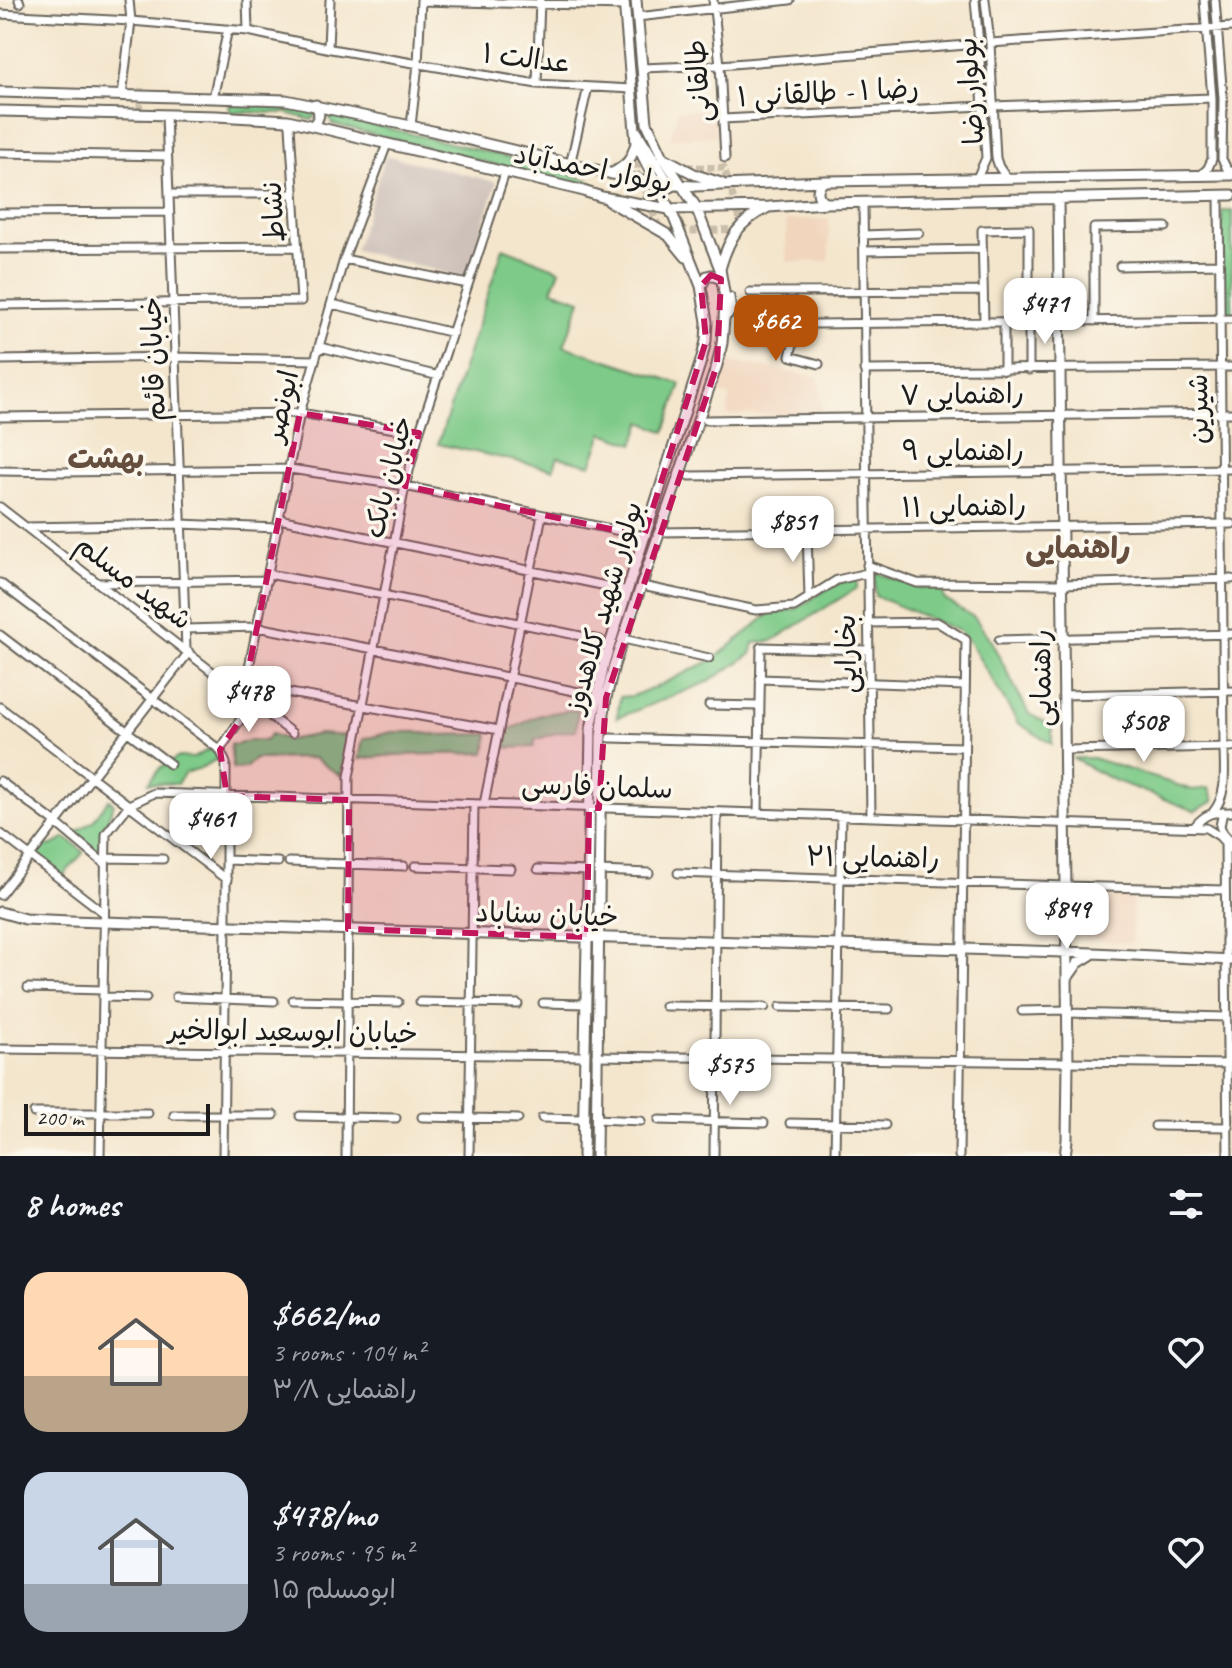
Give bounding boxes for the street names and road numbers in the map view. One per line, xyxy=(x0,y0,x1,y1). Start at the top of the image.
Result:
street label: عدالت ۱ xyxy=(481,35,573,81)
street label: بولوار رضا xyxy=(949,36,992,146)
street label: طالقانی xyxy=(678,38,718,124)
street label: رضا ۱ - طالقانی ۱ xyxy=(736,70,920,114)
street label: بولوار احمدآباد xyxy=(511,136,675,201)
street label: نشاط xyxy=(253,180,293,244)
street label: خیابان قائم xyxy=(133,296,177,422)
street label: ابونصر xyxy=(255,367,306,447)
street label: شیرین xyxy=(1180,374,1216,444)
street label: راهنمایی ۷ xyxy=(900,375,1024,413)
street label: خیابان بابک xyxy=(356,412,420,542)
street label: راهنمایی ۹ xyxy=(902,433,1024,468)
street label: راهنمایی ۱۱ xyxy=(901,487,1027,525)
street label: بولوار شهید کلاهدوز xyxy=(556,497,651,719)
street label: شهید مسلم xyxy=(66,527,199,640)
street label: بخارایی xyxy=(828,614,864,694)
street label: راهنمایی xyxy=(1023,629,1059,727)
street label: سلمان فارسی xyxy=(521,766,673,806)
street label: راهنمایی ۲۱ xyxy=(806,838,940,876)
street label: خیابان سناباد xyxy=(475,894,619,934)
street label: خیابان ابوسعید ابوالخیر xyxy=(166,1011,418,1051)

